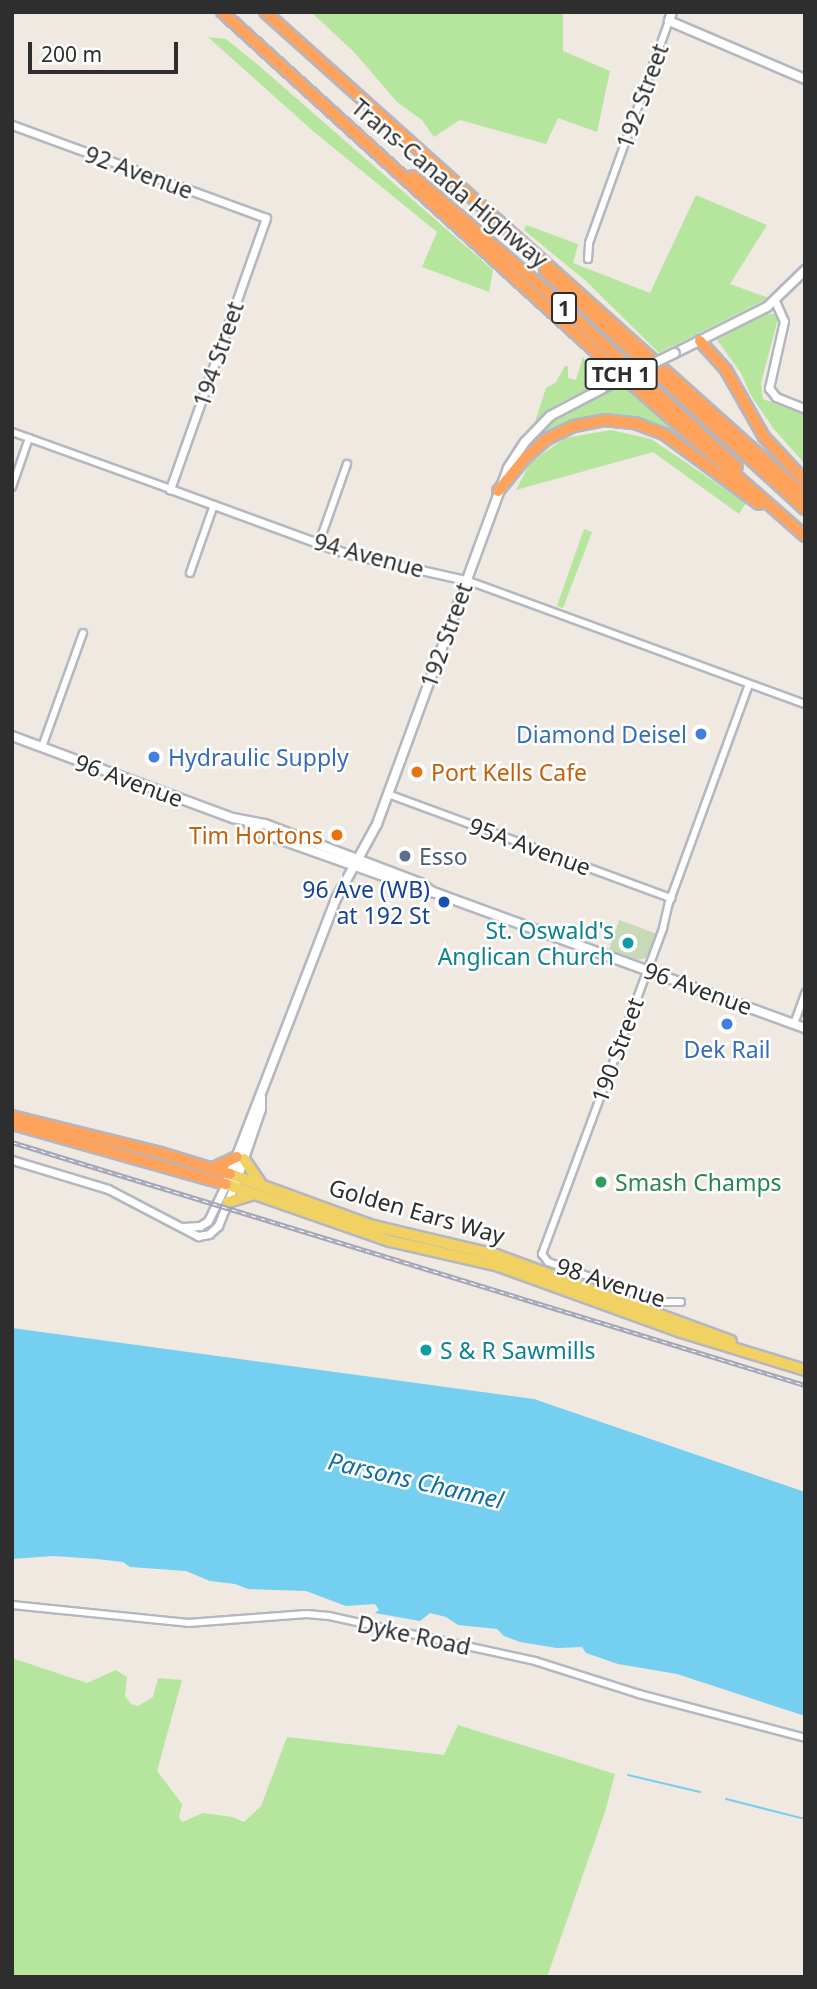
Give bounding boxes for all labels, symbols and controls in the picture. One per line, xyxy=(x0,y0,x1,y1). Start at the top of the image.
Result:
scale bar xyxy=(32,28,182,72)
text: 200 m xyxy=(41,40,102,68)
street label: 192 Street xyxy=(610,40,674,152)
street label: Trans-Canada Highway xyxy=(346,93,554,273)
street label: 92 Avenue xyxy=(81,140,197,204)
road number: 1 xyxy=(550,290,578,326)
street label: 194 Street xyxy=(187,298,249,410)
road number: TCH 1 xyxy=(584,356,658,392)
street label: 94 Avenue xyxy=(311,527,427,583)
street label: 192 Street xyxy=(414,579,478,691)
place label: Diamond Deisel xyxy=(516,720,687,748)
marker: Diamond Deisel xyxy=(693,726,709,742)
place label: Hydraulic Supply xyxy=(168,743,349,771)
street label: 96 Avenue xyxy=(71,748,187,812)
marker: Hydraulic Supply xyxy=(146,749,162,765)
place label: Port Kells Cafe xyxy=(431,758,587,786)
marker: Port Kells Cafe xyxy=(409,764,425,780)
street label: 95A Avenue xyxy=(465,811,595,881)
place label: Tim Hortons xyxy=(189,821,323,849)
marker: Tim Hortons xyxy=(329,827,345,843)
place label: Esso xyxy=(419,842,468,870)
marker: Esso xyxy=(397,848,413,864)
place label: 96 Ave (WB) at 192 St xyxy=(302,875,430,929)
marker: 96 Ave (WB) at 192 St xyxy=(436,894,452,910)
place label: St. Oswald's Anglican Church xyxy=(438,916,614,970)
marker: St. Oswald's Anglican Church xyxy=(620,935,636,951)
street label: 96 Avenue xyxy=(640,956,756,1020)
street label: 190 Street xyxy=(585,994,649,1106)
marker: Dek Rail xyxy=(719,1016,735,1032)
place label: Dek Rail xyxy=(683,1035,771,1063)
place label: Smash Champs xyxy=(615,1168,782,1196)
street label: Golden Ears Way xyxy=(326,1173,508,1249)
marker: Smash Champs xyxy=(593,1174,609,1190)
street label: 98 Avenue xyxy=(553,1251,669,1313)
place label: S & R Sawmills xyxy=(440,1336,596,1364)
marker: S & R Sawmills xyxy=(418,1342,434,1358)
water label: Parsons Channel xyxy=(326,1446,506,1514)
street label: Dyke Road xyxy=(355,1610,473,1660)

